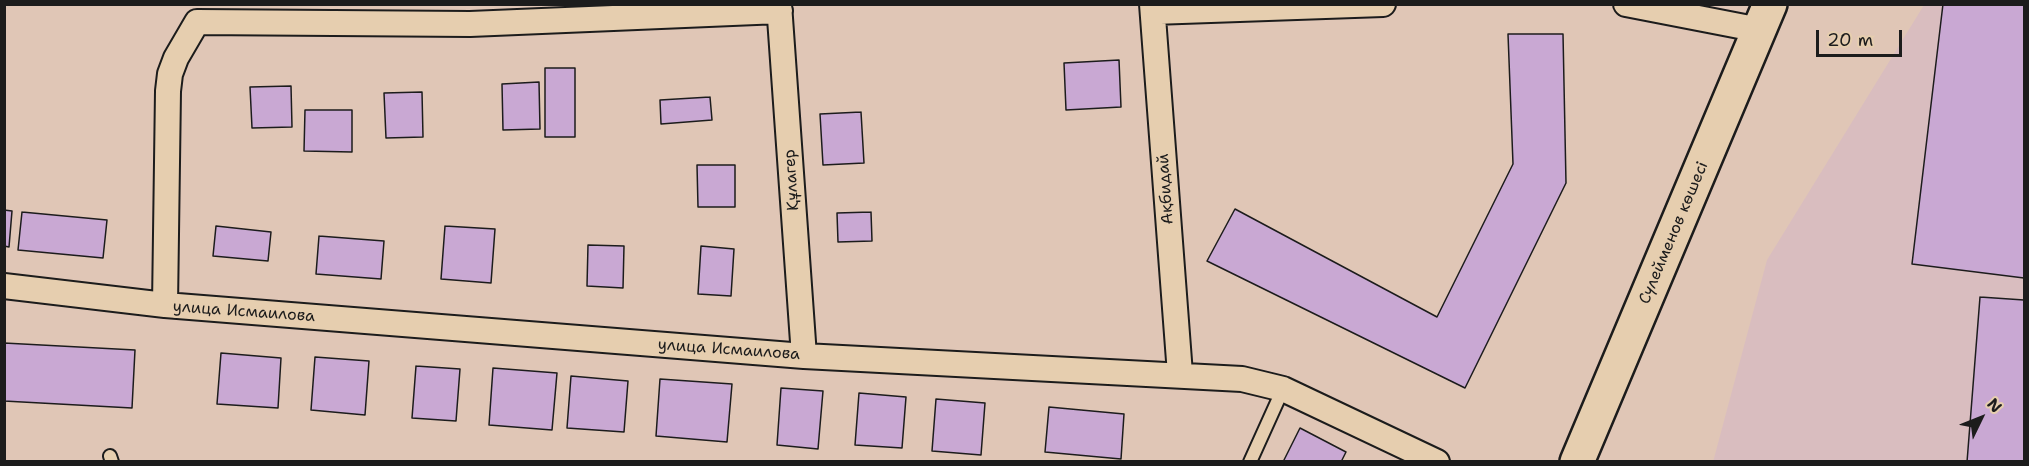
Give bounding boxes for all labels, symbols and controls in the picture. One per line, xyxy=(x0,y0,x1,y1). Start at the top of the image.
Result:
scale bar xyxy=(1819,18,1904,56)
text: 20 m xyxy=(1827,28,1873,52)
street label: Құлагер xyxy=(780,149,804,211)
street label: Ақбидай xyxy=(1154,153,1178,225)
street label: Сүлейменов көшесі xyxy=(1635,159,1713,307)
street label: улица Исмаилова xyxy=(172,297,316,327)
street label: улица Исмаилова xyxy=(657,335,801,365)
north arrow xyxy=(1951,388,2011,448)
text: N xyxy=(1983,394,2007,417)

